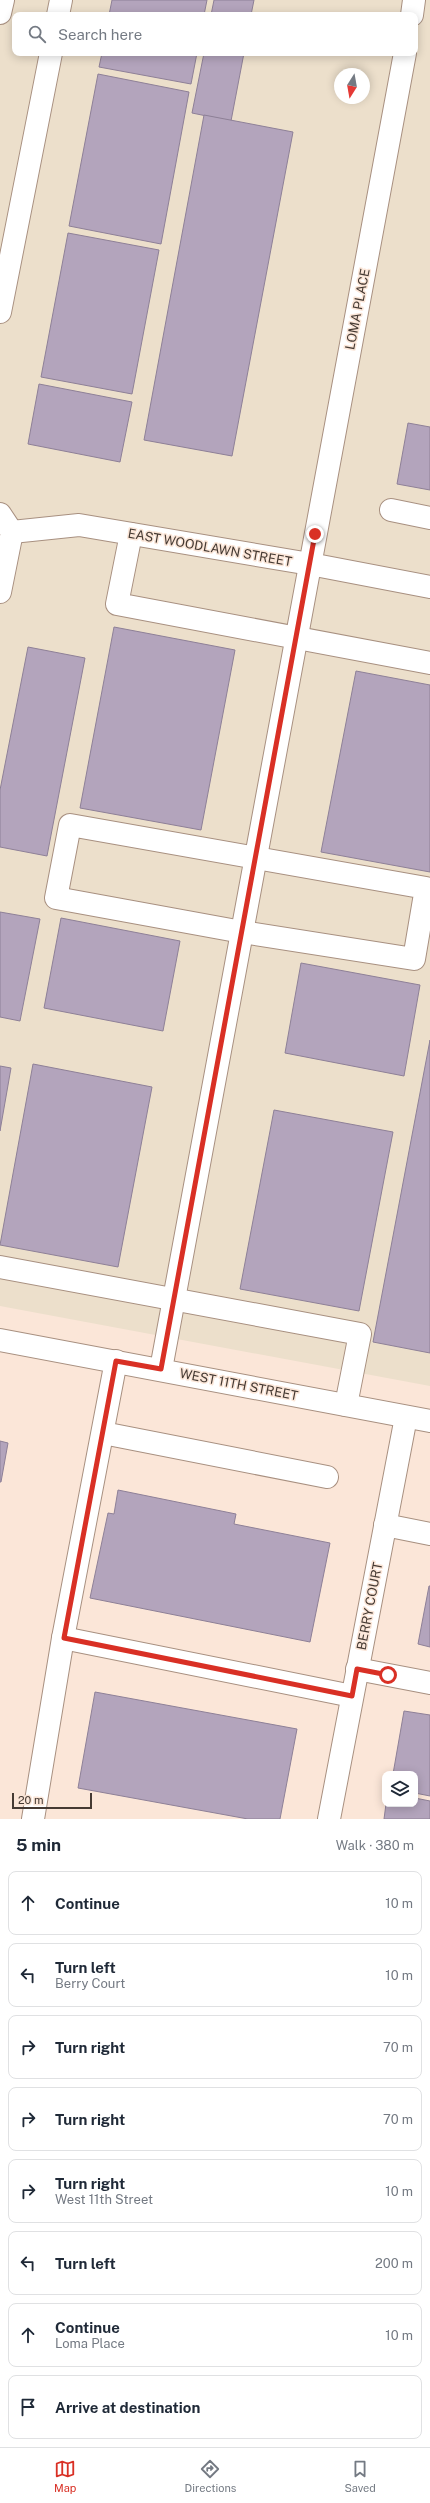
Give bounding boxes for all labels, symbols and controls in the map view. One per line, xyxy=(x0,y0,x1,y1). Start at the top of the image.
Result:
search box xyxy=(12,12,418,56)
icon: search xyxy=(26,23,48,45)
text: Search here xyxy=(58,26,142,43)
north arrow xyxy=(334,68,370,104)
street label: LOMA PLACE xyxy=(342,267,373,351)
route end xyxy=(306,525,324,543)
street label: EAST WOODLAWN STREET xyxy=(127,526,293,569)
street label: WEST 11TH STREET xyxy=(178,1366,300,1403)
street label: BERRY COURT xyxy=(354,1561,385,1651)
route start xyxy=(379,1666,397,1684)
map controls xyxy=(382,1771,418,1807)
button: layers xyxy=(382,1771,418,1807)
scale bar xyxy=(12,1791,92,1810)
text: 20 m xyxy=(18,1794,43,1806)
text: 5 min xyxy=(16,1835,61,1855)
text: Walk · 380 m xyxy=(336,1838,414,1853)
icon: ahead xyxy=(17,1892,39,1914)
text: Continue xyxy=(55,1895,120,1912)
text: 10 m xyxy=(385,1896,413,1911)
text: Turn left xyxy=(55,1959,116,1976)
icon: left xyxy=(17,1964,39,1986)
text: 10 m xyxy=(385,1968,413,1983)
text: Berry Court xyxy=(55,1976,125,1991)
icon: right xyxy=(17,2036,39,2058)
text: Turn right xyxy=(55,2039,125,2056)
text: 70 m xyxy=(383,2040,413,2055)
icon: right xyxy=(17,2108,39,2130)
text: Turn right xyxy=(55,2111,125,2128)
text: 70 m xyxy=(383,2112,413,2127)
text: Turn right xyxy=(55,2175,125,2192)
icon: right xyxy=(17,2180,39,2202)
text: 10 m xyxy=(385,2184,413,2199)
text: West 11th Street xyxy=(55,2192,153,2207)
icon: left xyxy=(17,2252,39,2274)
text: Turn left xyxy=(55,2255,116,2272)
text: 200 m xyxy=(375,2256,413,2271)
text: Continue xyxy=(55,2319,120,2336)
icon: ahead xyxy=(17,2324,39,2346)
text: 10 m xyxy=(385,2328,413,2343)
text: Loma Place xyxy=(55,2336,125,2351)
icon: arrive xyxy=(17,2396,39,2418)
text: Arrive at destination xyxy=(55,2399,200,2416)
tab: Map xyxy=(54,2458,76,2494)
tab: Directions xyxy=(185,2458,236,2494)
tab: Saved xyxy=(344,2458,376,2494)

